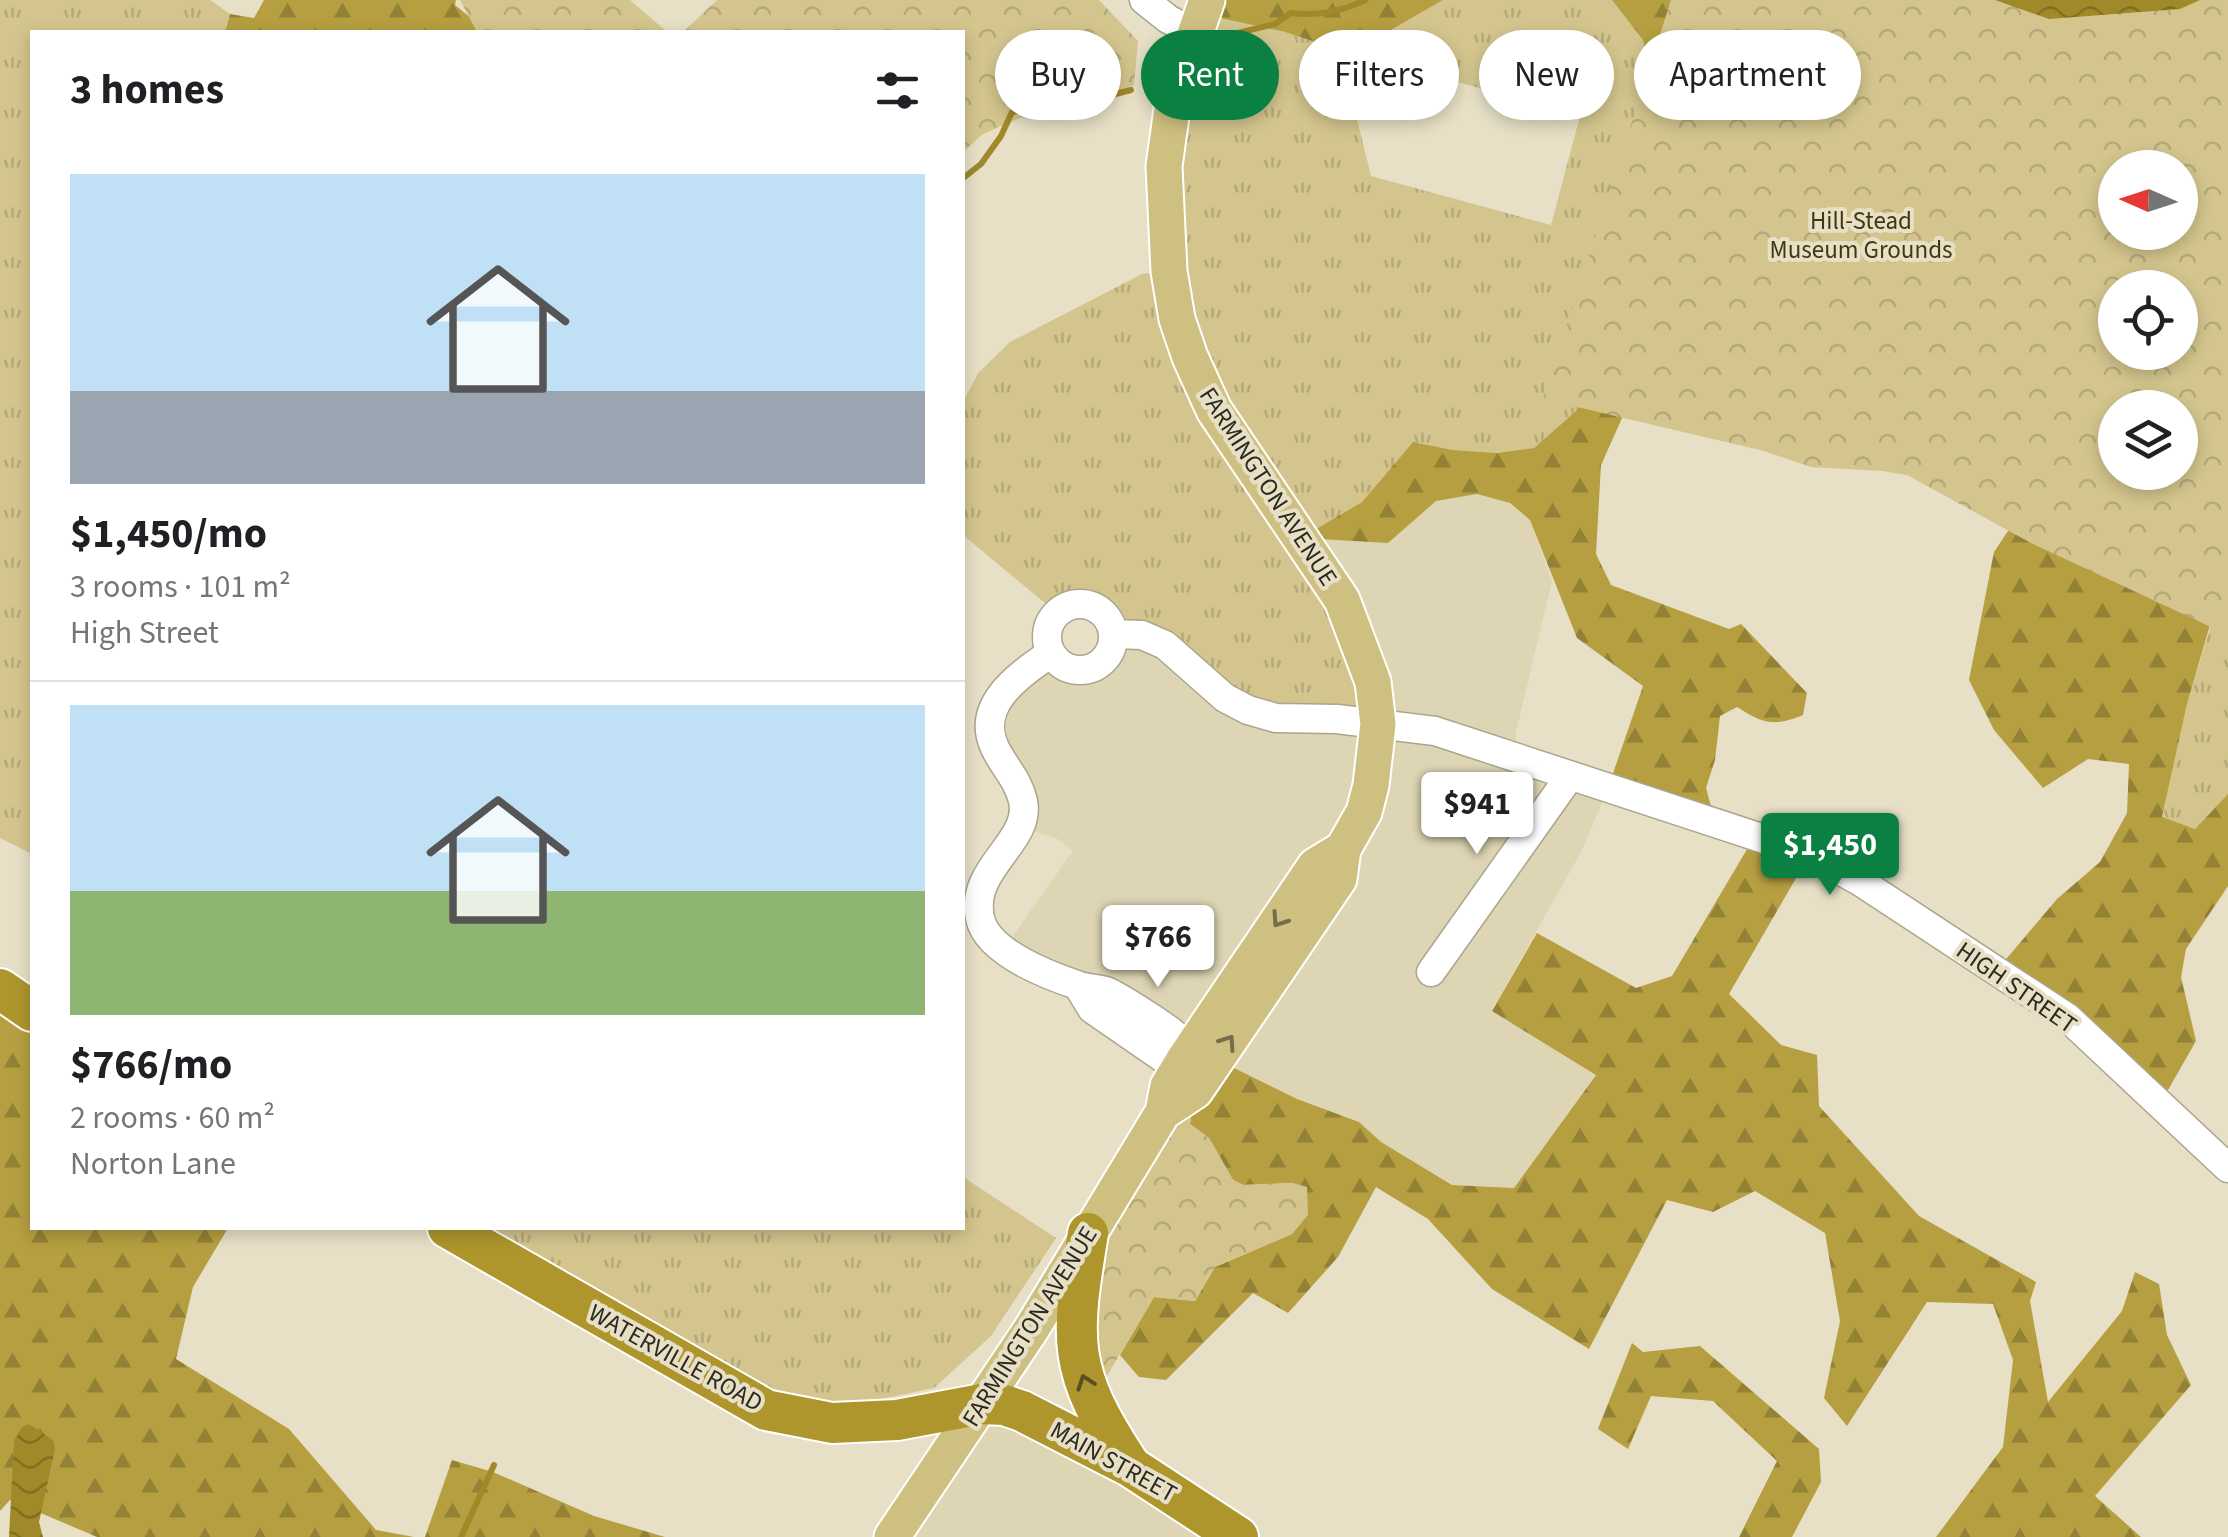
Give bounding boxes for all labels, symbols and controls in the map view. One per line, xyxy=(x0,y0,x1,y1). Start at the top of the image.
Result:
chip: Buy xyxy=(995,30,1121,120)
chip: Rent xyxy=(1141,30,1279,120)
chip: Filters xyxy=(1299,30,1459,120)
chip: New xyxy=(1479,30,1614,120)
chip: Apartment xyxy=(1634,30,1861,120)
text: 3 homes xyxy=(70,60,224,120)
icon: filters xyxy=(870,63,925,118)
north arrow xyxy=(2098,150,2198,250)
map controls xyxy=(2098,150,2198,490)
park label: Hill-Stead Museum Grounds xyxy=(1769,203,1953,268)
icon: home xyxy=(408,239,588,419)
button: locate xyxy=(2098,270,2198,370)
street label: FARMINGTON AVENUE xyxy=(1190,380,1346,593)
button: layers xyxy=(2098,390,2198,490)
text: $1,450/mo xyxy=(70,504,267,564)
text: 3 rooms · 101 m² xyxy=(70,564,291,610)
text: High Street xyxy=(70,610,219,656)
icon: home xyxy=(408,770,588,950)
pin: $941 xyxy=(1418,772,1536,857)
text: $941 xyxy=(1443,781,1511,827)
pin: $1,450 xyxy=(1749,813,1911,898)
text: $1,450 xyxy=(1783,822,1877,868)
pin: $766 xyxy=(1099,905,1217,990)
one-way arrow xyxy=(1272,909,1291,927)
text: $766 xyxy=(1124,914,1192,960)
street label: HIGH STREET xyxy=(1949,933,2084,1043)
text: $766/mo xyxy=(70,1035,232,1095)
one-way arrow xyxy=(1216,1035,1234,1054)
text: 2 rooms · 60 m² xyxy=(70,1095,275,1141)
text: Norton Lane xyxy=(70,1141,236,1187)
street label: FARMINGTON AVENUE xyxy=(954,1219,1106,1434)
street label: WATERVILLE ROAD xyxy=(582,1295,769,1421)
one-way arrow xyxy=(1076,1375,1096,1392)
street label: MAIN STREET xyxy=(1044,1412,1183,1511)

